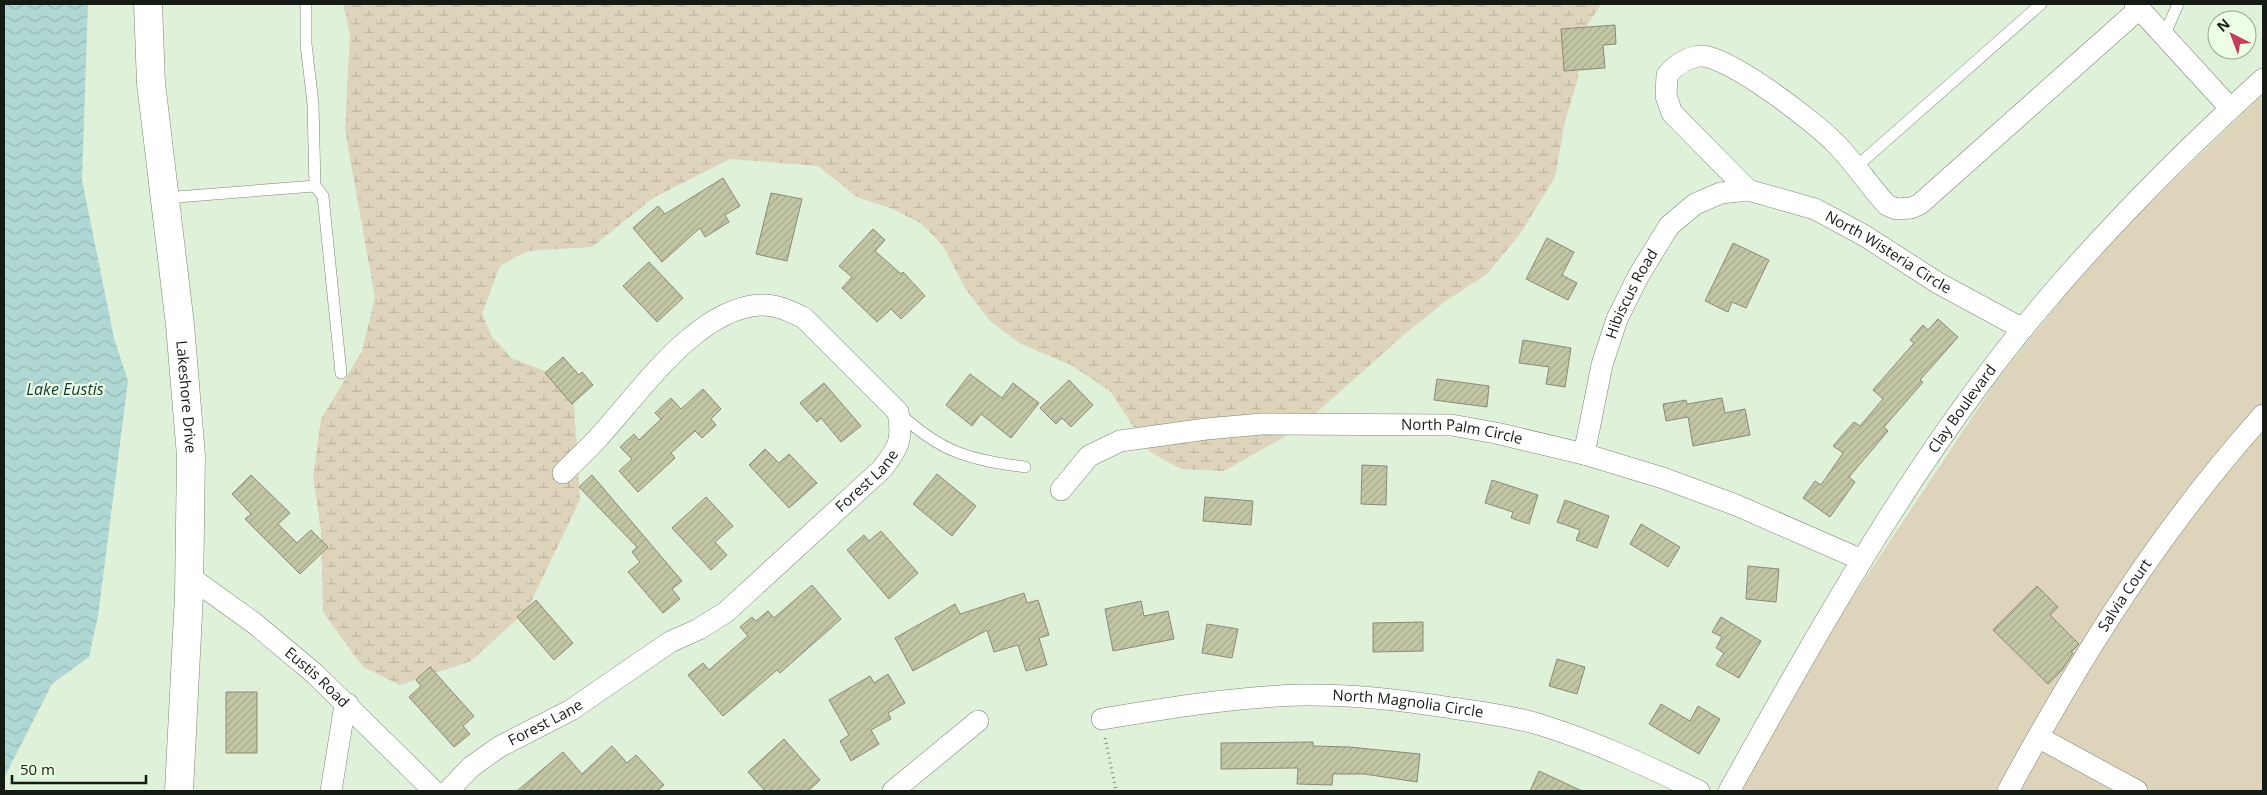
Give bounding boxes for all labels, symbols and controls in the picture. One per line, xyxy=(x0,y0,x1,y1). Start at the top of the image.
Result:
north arrow xyxy=(2207,10,2257,60)
text: N xyxy=(2212,14,2234,36)
street label: North Wisteria Circle xyxy=(1822,205,1955,297)
street label: Hibiscus Road xyxy=(1600,245,1662,341)
street label: Lakeshore Drive xyxy=(172,340,202,454)
street label: Clay Boulevard xyxy=(1923,360,2000,456)
water label: Lake Eustis xyxy=(26,378,104,400)
street label: North Palm Circle xyxy=(1401,414,1525,448)
street label: Forest Lane xyxy=(830,445,902,516)
street label: Salvia Court xyxy=(2093,554,2155,635)
street label: Eustis Road xyxy=(281,642,354,711)
street label: North Magnolia Circle xyxy=(1332,684,1485,721)
street label: Forest Lane xyxy=(504,694,586,750)
scale bar xyxy=(12,752,146,784)
text: 50 m xyxy=(20,759,55,779)

